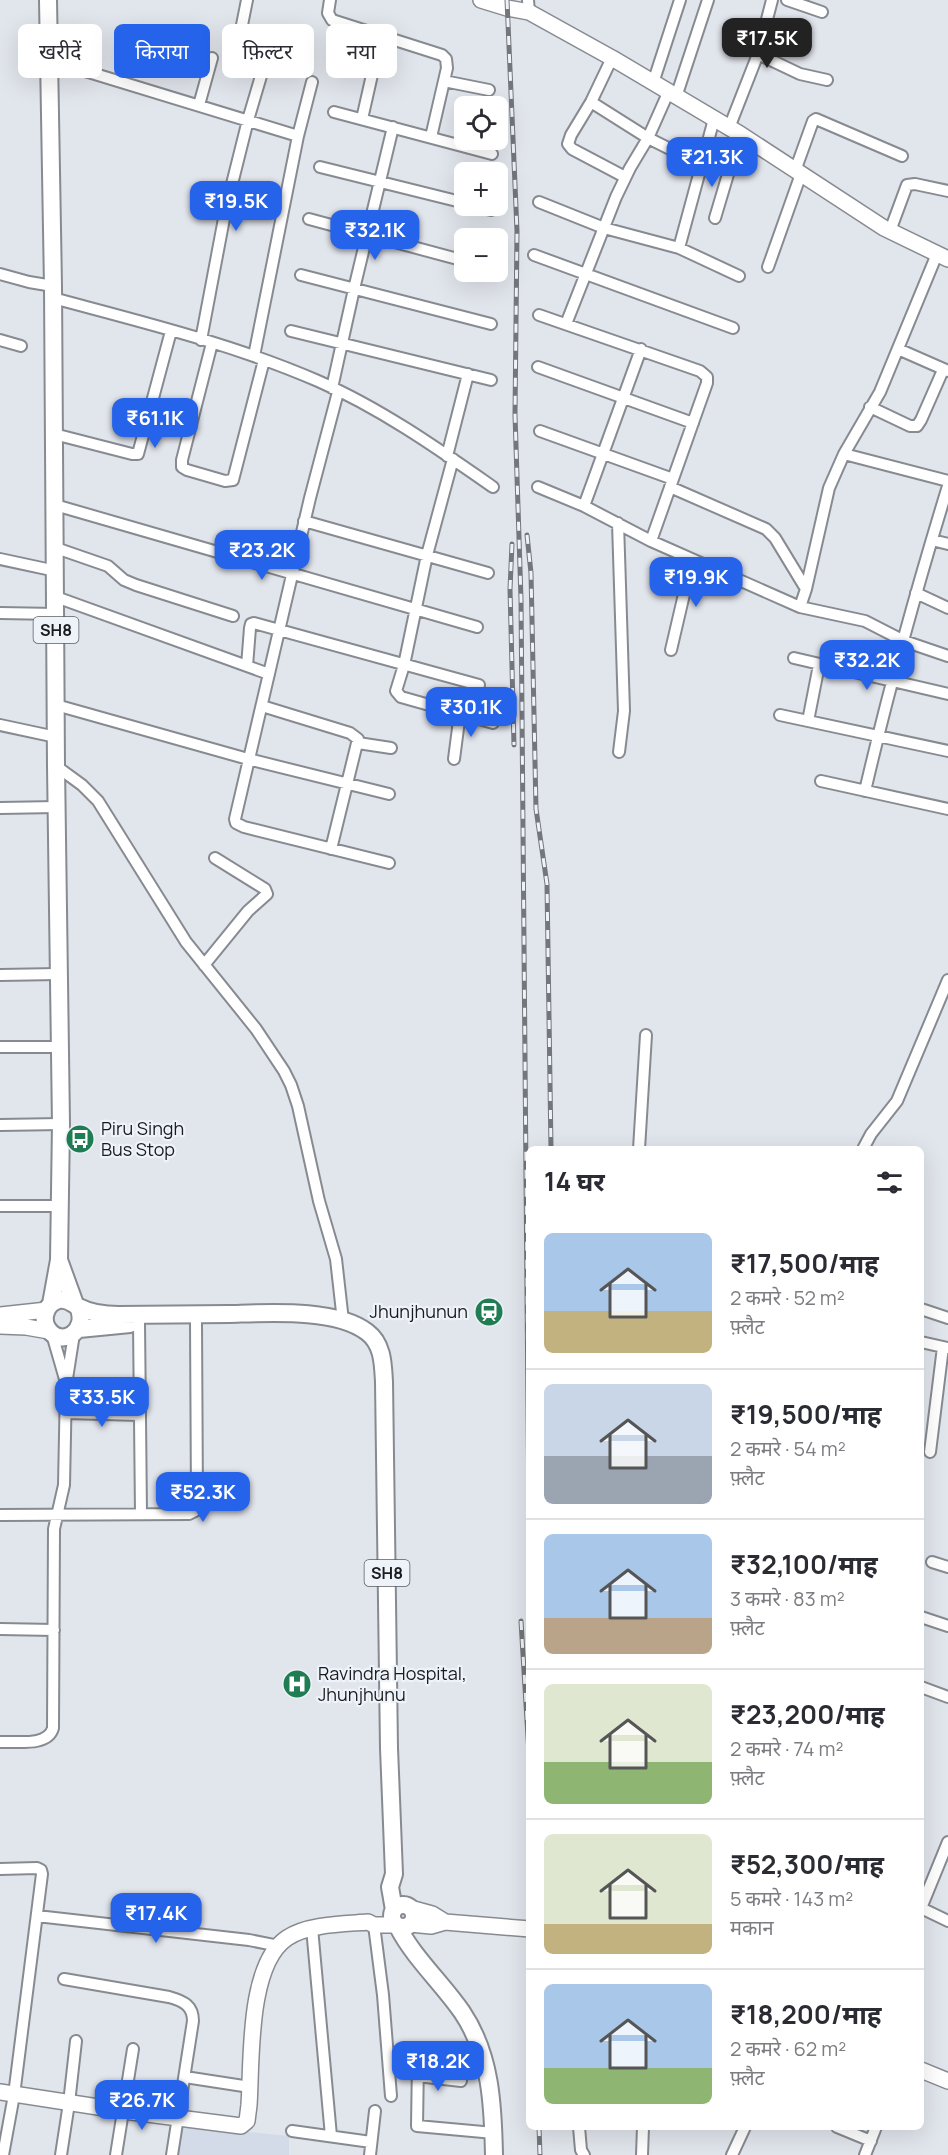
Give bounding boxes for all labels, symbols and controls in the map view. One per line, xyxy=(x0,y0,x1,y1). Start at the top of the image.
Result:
pin: ₹17.5K xyxy=(718,18,816,69)
chip: खरीदें xyxy=(18,24,102,78)
chip: किराया xyxy=(114,24,210,78)
chip: फ़िल्टर xyxy=(222,24,314,78)
chip: नया xyxy=(326,24,397,78)
text: ₹17.5K xyxy=(736,24,798,51)
map controls xyxy=(454,96,508,282)
button: locate xyxy=(454,96,508,150)
pin: ₹21.3K xyxy=(663,137,761,188)
text: ₹21.3K xyxy=(681,143,743,170)
button: + xyxy=(454,162,508,216)
pin: ₹19.5K xyxy=(187,181,285,232)
text: ₹19.5K xyxy=(204,187,268,214)
pin: ₹32.1K xyxy=(326,210,424,261)
text: ₹32.1K xyxy=(344,216,406,243)
button: − xyxy=(454,228,508,282)
pin: ₹61.1K xyxy=(106,398,204,449)
text: ₹61.1K xyxy=(126,404,184,431)
pin: ₹23.2K xyxy=(213,530,311,581)
text: ₹23.2K xyxy=(229,536,295,563)
pin: ₹19.9K xyxy=(647,557,745,608)
text: ₹19.9K xyxy=(664,563,728,590)
road number: SH8 xyxy=(34,617,78,643)
pin: ₹32.2K xyxy=(818,640,916,691)
text: ₹32.2K xyxy=(834,646,900,673)
pin: ₹30.1K xyxy=(422,687,520,738)
text: ₹30.1K xyxy=(440,693,502,720)
place label: Piru Singh Bus Stop xyxy=(101,1116,184,1161)
bus stop icon: Piru Singh Bus Stop xyxy=(64,1123,96,1155)
text: 14 घर xyxy=(544,1163,605,1199)
icon: filters xyxy=(873,1166,906,1199)
text: ₹17,500/माह xyxy=(730,1245,879,1281)
icon: home xyxy=(592,1257,664,1329)
text: 2 कमरे · 52 m² xyxy=(730,1284,845,1311)
station icon: Jhunjhunun xyxy=(473,1296,505,1328)
place label: Jhunjhunun xyxy=(370,1299,468,1323)
text: फ़्लैट xyxy=(730,1313,765,1340)
pin: ₹33.5K xyxy=(53,1377,151,1428)
text: ₹33.5K xyxy=(69,1383,135,1410)
text: ₹19,500/माह xyxy=(730,1396,881,1432)
icon: home xyxy=(592,1408,664,1480)
text: 2 कमरे · 54 m² xyxy=(730,1435,846,1462)
text: फ़्लैट xyxy=(730,1464,765,1491)
pin: ₹52.3K xyxy=(154,1472,252,1523)
text: ₹52.3K xyxy=(170,1478,236,1505)
text: ₹32,100/माह xyxy=(730,1546,878,1582)
icon: home xyxy=(592,1558,664,1630)
road number: SH8 xyxy=(364,1560,410,1586)
text: 3 कमरे · 83 m² xyxy=(730,1585,845,1612)
text: फ़्लैट xyxy=(730,1614,765,1641)
place label: Ravindra Hospital, Jhunjhunu xyxy=(318,1661,467,1706)
hospital icon: Ravindra Hospital, Jhunjhunu xyxy=(281,1668,313,1700)
text: ₹23,200/माह xyxy=(730,1696,885,1732)
icon: home xyxy=(592,1708,664,1780)
text: 2 कमरे · 74 m² xyxy=(730,1735,843,1762)
text: फ़्लैट xyxy=(730,1764,765,1791)
text: ₹52,300/माह xyxy=(730,1846,884,1882)
icon: home xyxy=(592,1858,664,1930)
text: 5 कमरे · 143 m² xyxy=(730,1885,853,1912)
pin: ₹17.4K xyxy=(107,1893,205,1944)
text: ₹17.4K xyxy=(125,1899,187,1926)
text: मकान xyxy=(730,1914,774,1941)
text: ₹18,200/माह xyxy=(730,1996,882,2032)
icon: home xyxy=(592,2008,664,2080)
text: 2 कमरे · 62 m² xyxy=(730,2035,846,2062)
pin: ₹18.2K xyxy=(389,2041,487,2092)
text: ₹18.2K xyxy=(406,2047,470,2074)
text: फ़्लैट xyxy=(730,2064,765,2091)
pin: ₹26.7K xyxy=(93,2080,191,2131)
text: ₹26.7K xyxy=(109,2086,175,2113)

